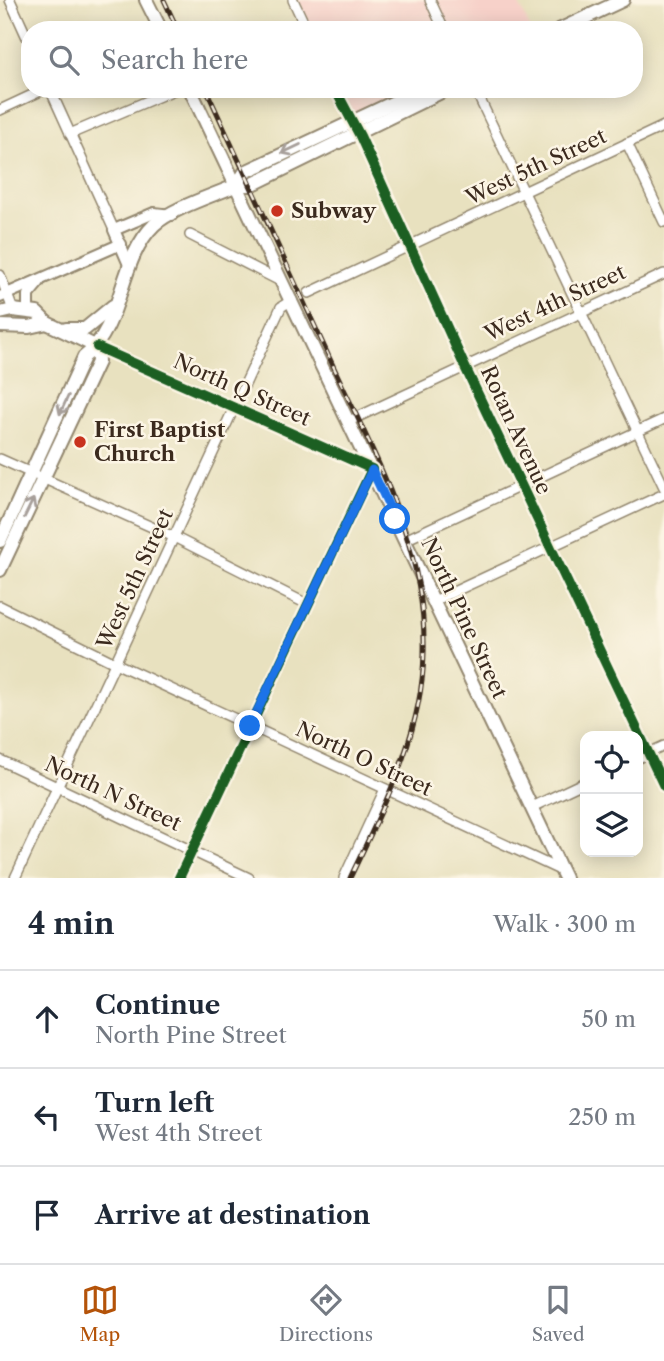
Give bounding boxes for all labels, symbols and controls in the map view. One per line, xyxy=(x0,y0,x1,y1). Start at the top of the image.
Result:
search box xyxy=(21,21,643,98)
icon: search xyxy=(45,41,83,79)
text: Search here xyxy=(101,44,248,76)
street label: West 5th Street xyxy=(461,123,611,210)
one-way arrow xyxy=(281,143,302,156)
place label: Subway xyxy=(291,198,377,223)
marker: Subway xyxy=(269,203,285,219)
street label: West 4th Street xyxy=(479,259,630,347)
street label: North Q Street xyxy=(170,348,315,431)
street label: Rotan Avenue xyxy=(476,361,557,498)
one-way arrow xyxy=(57,393,70,415)
place label: First Baptist Church xyxy=(94,417,226,466)
marker: First Baptist Church xyxy=(72,434,88,450)
one-way arrow xyxy=(23,498,37,519)
route start xyxy=(379,503,410,534)
street label: West 5th Street xyxy=(91,504,178,654)
street label: North Pine Street xyxy=(416,533,513,703)
route end xyxy=(234,710,265,741)
street label: North O Street xyxy=(292,716,437,801)
map controls xyxy=(580,731,643,857)
button: locate xyxy=(580,731,643,794)
street label: North N Street xyxy=(41,751,186,836)
button: layers xyxy=(580,794,643,857)
text: 4 min xyxy=(28,905,114,942)
text: Walk · 300 m xyxy=(493,910,636,938)
text: Continue xyxy=(95,989,220,1021)
icon: ahead xyxy=(28,1000,66,1038)
text: 50 m xyxy=(581,1005,636,1033)
text: North Pine Street xyxy=(95,1021,287,1049)
text: Turn left xyxy=(95,1087,214,1119)
icon: left xyxy=(28,1098,66,1136)
text: 250 m xyxy=(568,1103,636,1131)
text: West 4th Street xyxy=(95,1119,262,1147)
icon: arrive xyxy=(28,1196,66,1234)
text: Arrive at destination xyxy=(95,1199,370,1231)
tab: Map xyxy=(79,1281,120,1346)
tab: Directions xyxy=(279,1281,373,1346)
tab: Saved xyxy=(532,1281,585,1346)

